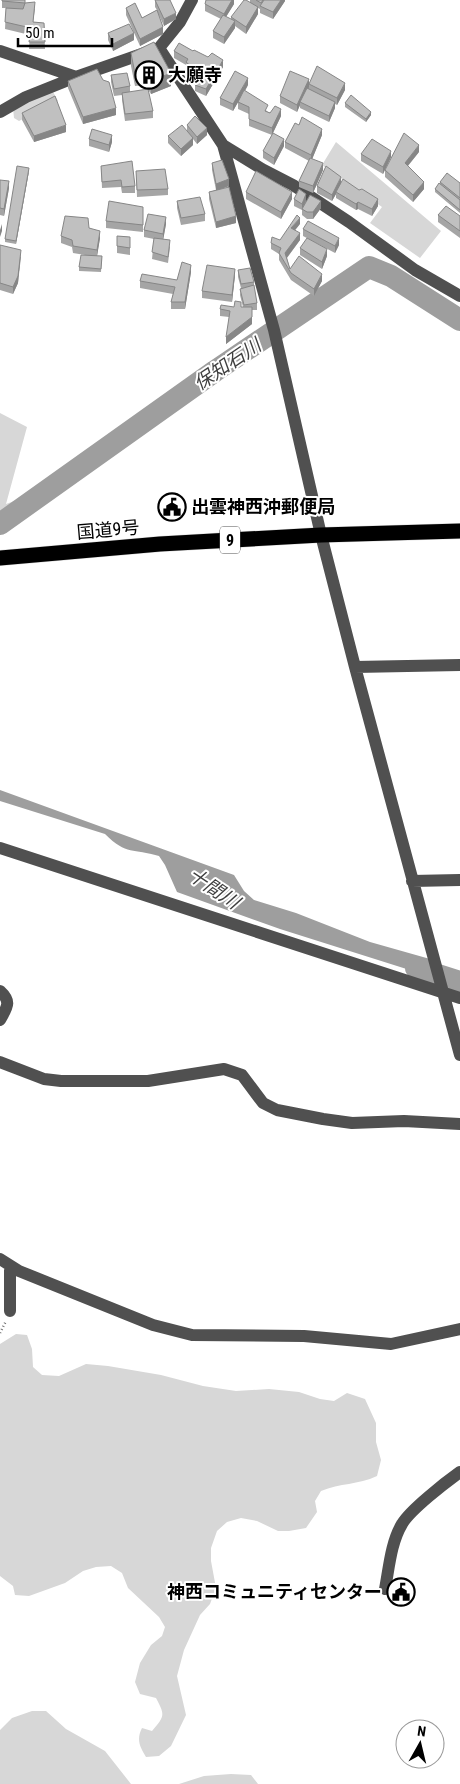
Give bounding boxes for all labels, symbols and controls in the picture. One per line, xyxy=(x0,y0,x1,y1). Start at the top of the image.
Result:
scale bar xyxy=(18,15,111,47)
text: 50 m xyxy=(25,24,55,42)
building icon: 大願寺 xyxy=(134,60,164,90)
place label: 大願寺 xyxy=(168,64,222,85)
water label: 保知石川 xyxy=(189,333,267,395)
public building icon: 出雲神西沖郵便局 xyxy=(157,492,187,522)
place label: 出雲神西沖郵便局 xyxy=(191,496,335,517)
street label: 国道9号 xyxy=(76,516,140,543)
road number: 9 xyxy=(220,526,240,554)
water label: 十間川 xyxy=(184,863,245,915)
public building icon: 神西コミュニティセンター xyxy=(386,1577,416,1607)
place label: 神西コミュニティセンター xyxy=(167,1581,382,1602)
north arrow xyxy=(395,1719,445,1769)
text: N xyxy=(416,1723,427,1740)

